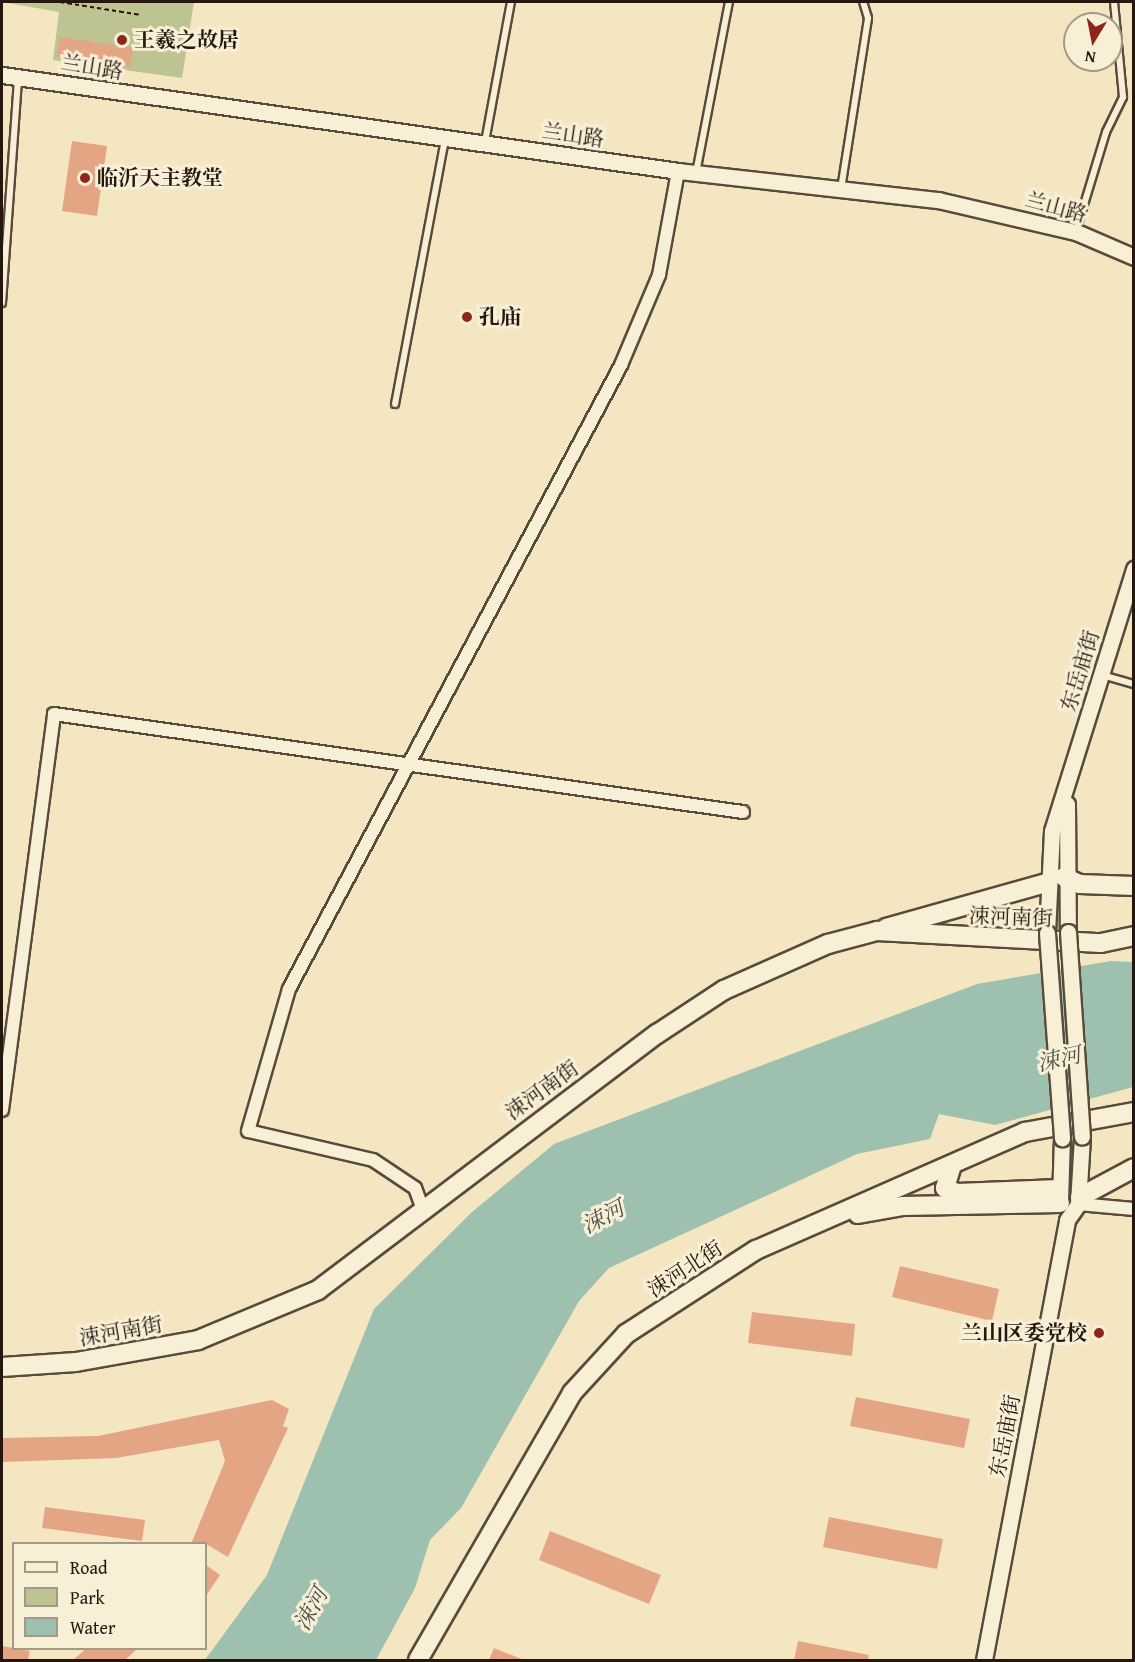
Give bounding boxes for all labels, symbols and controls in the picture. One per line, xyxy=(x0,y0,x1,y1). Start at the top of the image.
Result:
north arrow xyxy=(1063,12,1123,72)
place label: 王羲之故居 xyxy=(134,27,239,53)
marker: 王羲之故居 xyxy=(115,33,129,47)
text: N xyxy=(1083,45,1098,71)
street label: 兰山路 xyxy=(59,50,125,84)
street label: 兰山路 xyxy=(540,118,606,152)
place label: 临沂天主教堂 xyxy=(97,165,223,191)
marker: 临沂天主教堂 xyxy=(78,171,92,185)
street label: 兰山路 xyxy=(1022,187,1090,227)
place label: 孔庙 xyxy=(479,304,521,330)
marker: 孔庙 xyxy=(460,310,474,324)
street label: 东岳庙街 xyxy=(1056,627,1104,715)
street label: 涑河南街 xyxy=(969,903,1053,931)
water label: 涑河 xyxy=(1035,1041,1083,1077)
street label: 涑河南街 xyxy=(501,1055,583,1125)
water label: 涑河 xyxy=(577,1195,629,1239)
street label: 涑河北街 xyxy=(643,1236,727,1302)
street label: 涑河南街 xyxy=(77,1311,165,1351)
place label: 兰山区委党校 xyxy=(961,1320,1087,1346)
marker: 兰山区委党校 xyxy=(1092,1326,1106,1340)
street label: 东岳庙街 xyxy=(985,1392,1025,1480)
legend xyxy=(12,1542,207,1650)
text: Road xyxy=(70,1554,108,1581)
water label: 涑河 xyxy=(289,1583,333,1635)
text: Park xyxy=(70,1584,105,1611)
text: Water xyxy=(70,1614,115,1641)

